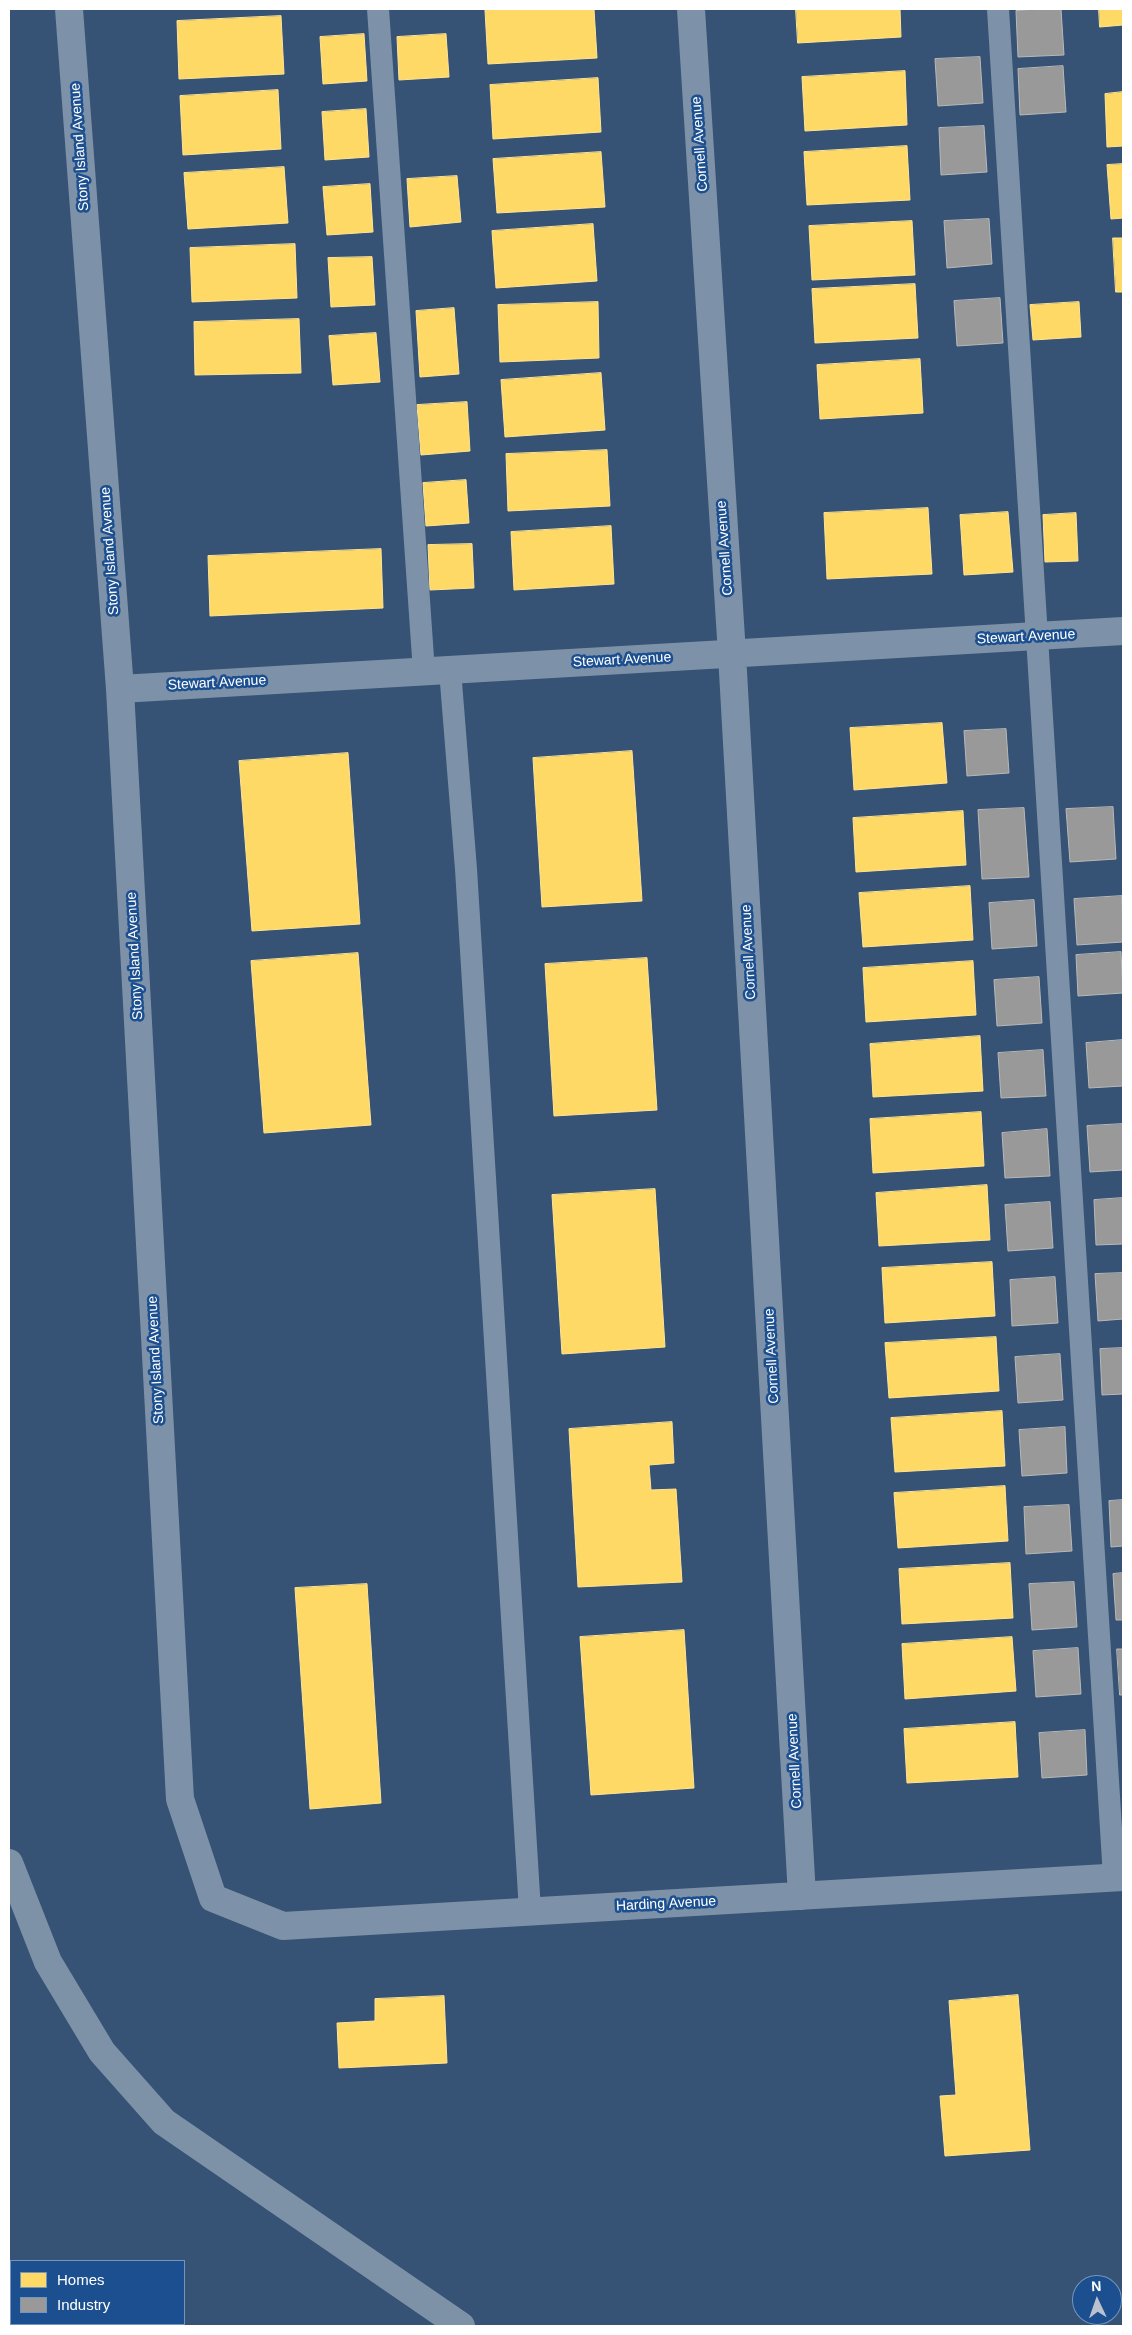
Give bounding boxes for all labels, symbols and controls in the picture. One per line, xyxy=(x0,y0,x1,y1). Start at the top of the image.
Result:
street label: Stony Island Avenue xyxy=(67,82,93,212)
street label: Cornell Avenue xyxy=(688,96,712,192)
street label: Stony Island Avenue xyxy=(97,486,123,616)
street label: Cornell Avenue xyxy=(713,500,737,596)
street label: Stewart Avenue xyxy=(976,626,1076,648)
street label: Stewart Avenue xyxy=(572,649,672,671)
street label: Stewart Avenue xyxy=(167,672,267,694)
street label: Stony Island Avenue xyxy=(123,892,147,1020)
street label: Cornell Avenue xyxy=(738,904,760,1000)
street label: Stony Island Avenue xyxy=(144,1296,168,1424)
street label: Cornell Avenue xyxy=(761,1308,783,1404)
street label: Cornell Avenue xyxy=(784,1713,806,1809)
street label: Harding Avenue xyxy=(616,1893,716,1915)
legend xyxy=(10,2260,185,2325)
text: Homes xyxy=(57,2271,105,2288)
north arrow xyxy=(1072,2275,1122,2325)
text: N xyxy=(1091,2278,1102,2294)
text: Industry xyxy=(57,2296,110,2313)

